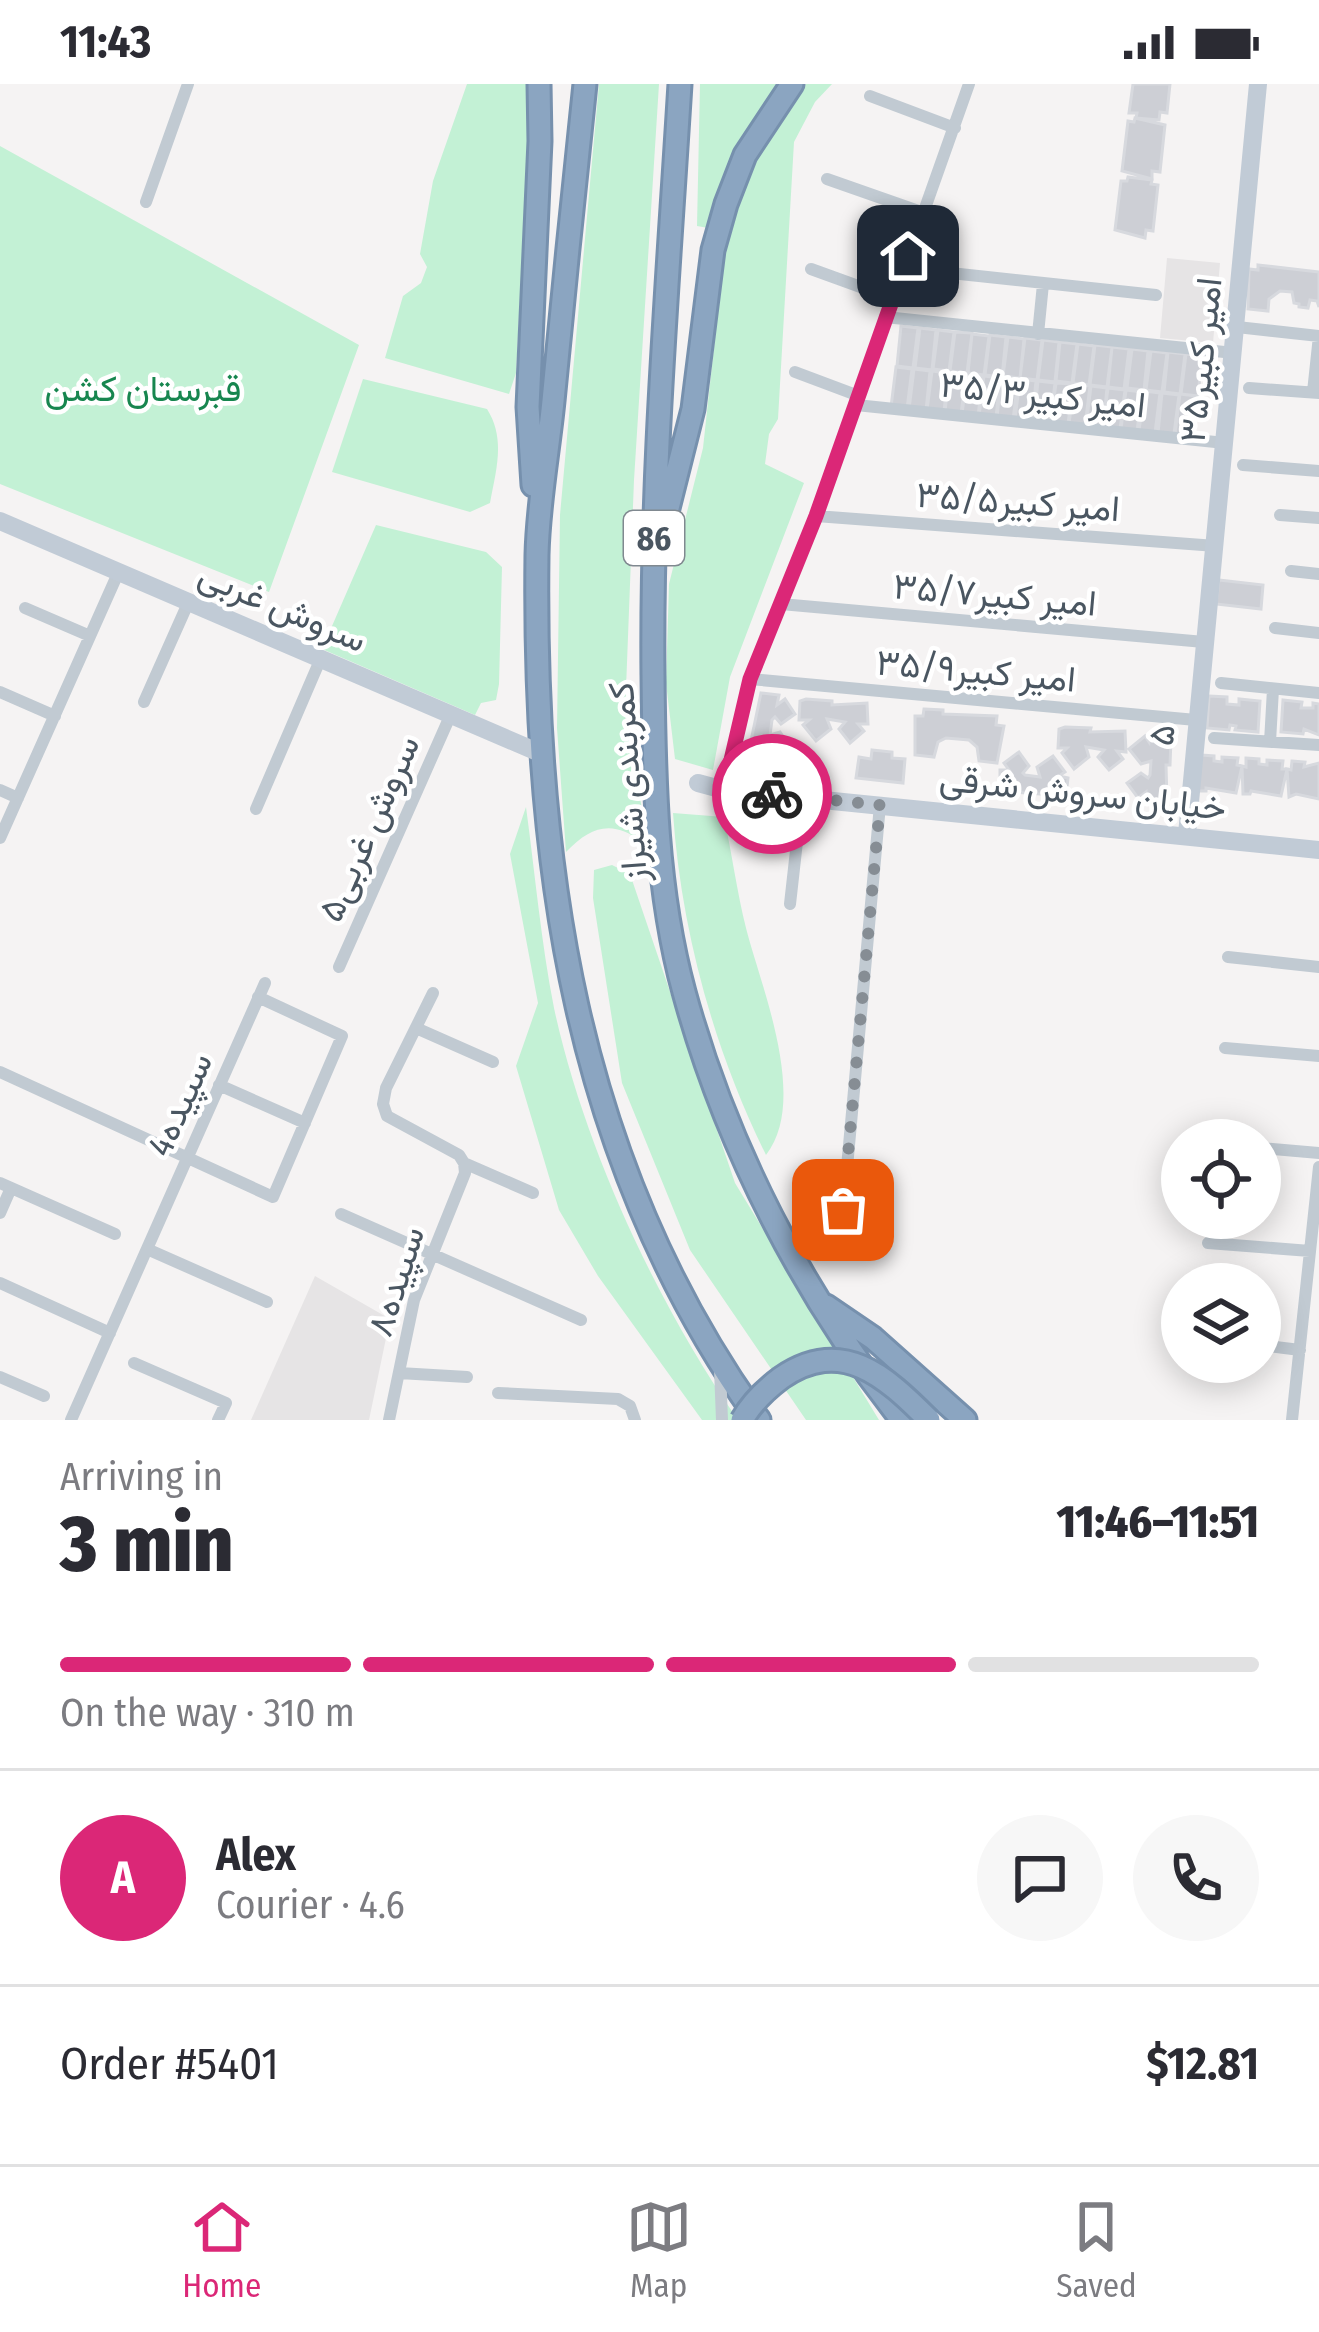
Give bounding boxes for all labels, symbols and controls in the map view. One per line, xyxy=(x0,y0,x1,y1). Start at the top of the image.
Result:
text: 11:43 xyxy=(60,15,151,69)
pin xyxy=(857,205,959,307)
icon: home xyxy=(875,223,941,289)
street label: امیر کبیر۳۵ xyxy=(1170,275,1232,445)
street label: امیر کبیر۳۵/۳ xyxy=(938,362,1148,428)
park label: قبرستان کشن xyxy=(45,367,241,411)
street label: امیر کبیر۳۵/۵ xyxy=(915,473,1121,531)
road number: 86 xyxy=(624,511,684,565)
street label: سروش غربی xyxy=(192,552,373,662)
street label: امیر کبیر۳۵/۷ xyxy=(891,564,1098,626)
street label: امیر کبیر۳۵/۹ xyxy=(874,640,1077,702)
street label: کمربندی شیراز xyxy=(599,681,657,884)
street label: ۵ xyxy=(1139,723,1185,748)
street label: سروش غربی۵ xyxy=(308,729,430,928)
courier xyxy=(712,734,832,854)
street label: خیابان سروش شرقی xyxy=(937,756,1228,830)
icon: bike xyxy=(739,761,805,827)
street label: 4سپیده xyxy=(138,1046,224,1164)
map controls xyxy=(1161,1119,1281,1383)
button: locate xyxy=(1161,1119,1281,1239)
pin xyxy=(792,1159,894,1261)
icon: bag xyxy=(810,1177,876,1243)
street label: سپیده۸ xyxy=(358,1221,436,1342)
button: layers xyxy=(1161,1263,1281,1383)
text: Arriving in xyxy=(60,1454,223,1500)
text: 11:46–11:51 xyxy=(1056,1495,1259,1549)
text: 3 min xyxy=(60,1498,233,1592)
text: On the way · 310 m xyxy=(60,1690,355,1736)
button: chat xyxy=(977,1815,1103,1941)
button: phone xyxy=(1133,1815,1259,1941)
text: Alex xyxy=(216,1828,296,1882)
text: A xyxy=(111,1851,135,1905)
text: Courier · 4.6 xyxy=(216,1882,405,1928)
text: Order #5401 xyxy=(60,2037,279,2091)
text: $12.81 xyxy=(1146,2037,1259,2091)
tab: Home xyxy=(182,2194,261,2306)
tab: Map xyxy=(626,2194,692,2306)
tab: Saved xyxy=(1056,2194,1137,2306)

